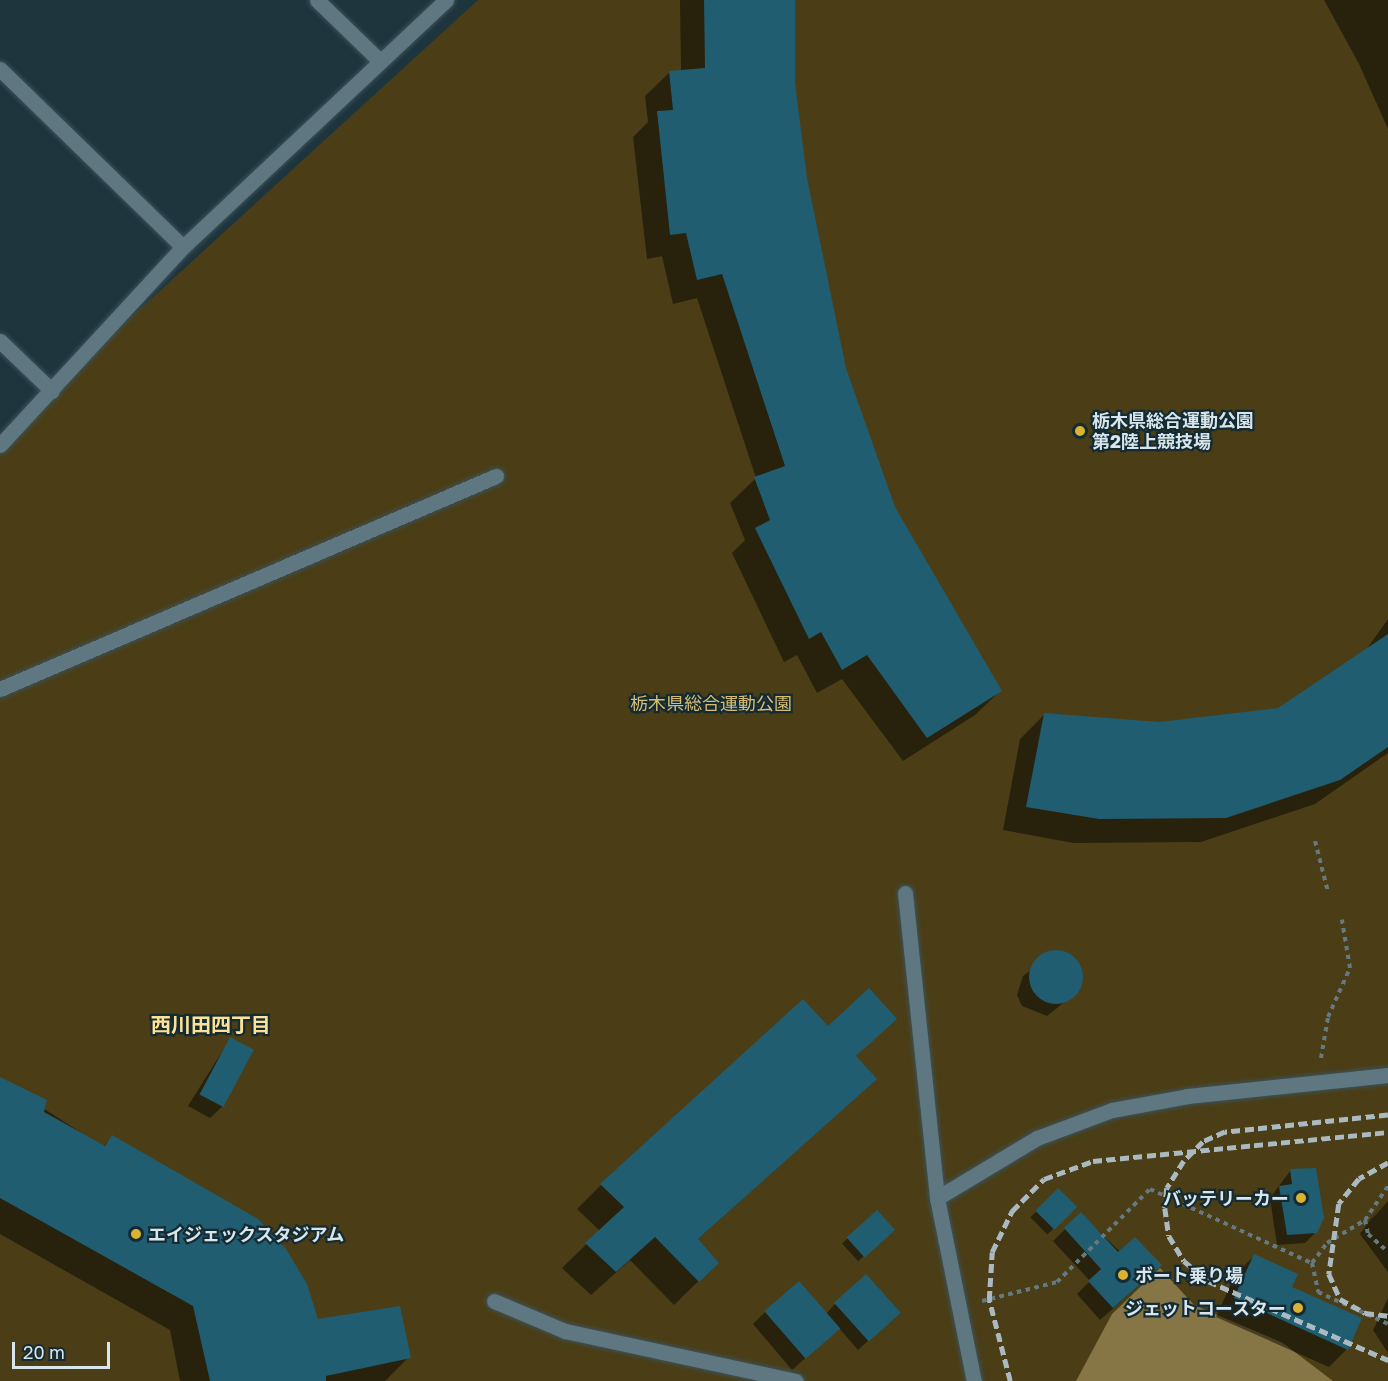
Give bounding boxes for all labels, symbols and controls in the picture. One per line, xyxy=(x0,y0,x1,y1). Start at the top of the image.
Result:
place label: 栃木県総合運動公園 第2陸上競技場 xyxy=(1092,410,1254,452)
marker: 栃木県総合運動公園 第2陸上競技場 xyxy=(1073,424,1087,438)
park label: 栃木県総合運動公園 xyxy=(630,692,792,714)
district label: 西川田四丁目 xyxy=(151,1012,271,1036)
place label: バッテリーカー xyxy=(1163,1187,1289,1209)
marker: バッテリーカー xyxy=(1294,1191,1308,1205)
place label: エイジェックスタジアム xyxy=(148,1223,346,1245)
marker: エイジェックスタジアム xyxy=(129,1227,143,1241)
place label: ボート乗り場 xyxy=(1135,1264,1243,1286)
marker: ボート乗り場 xyxy=(1116,1268,1130,1282)
place label: ジェットコースター xyxy=(1124,1297,1286,1319)
marker: ジェットコースター xyxy=(1291,1301,1305,1315)
scale bar xyxy=(15,1330,112,1368)
text: 20 m xyxy=(23,1341,65,1363)

